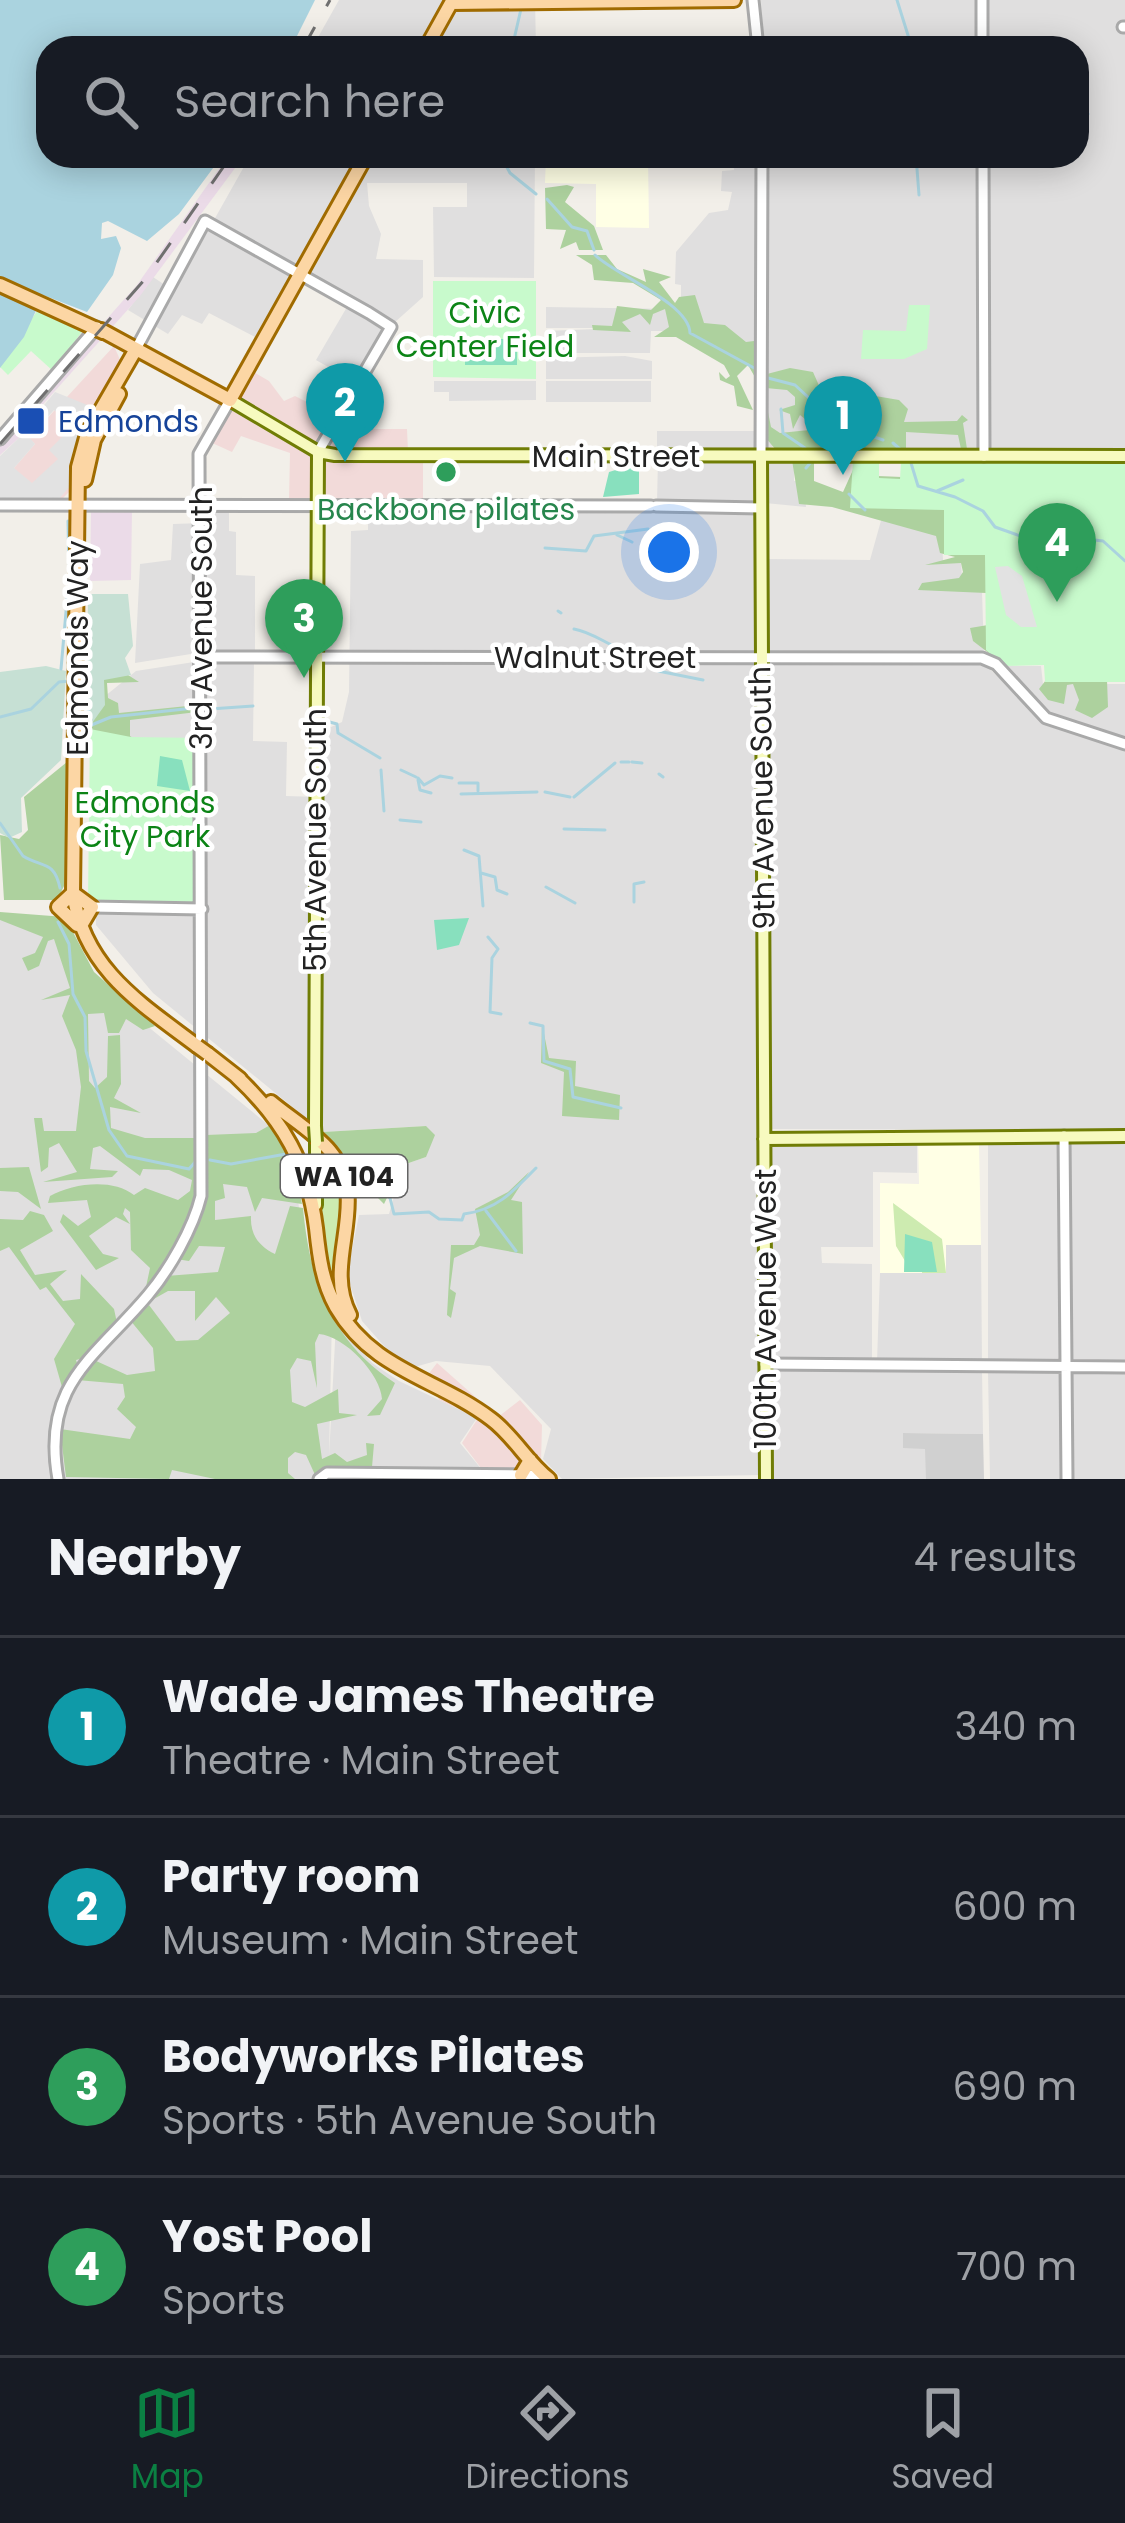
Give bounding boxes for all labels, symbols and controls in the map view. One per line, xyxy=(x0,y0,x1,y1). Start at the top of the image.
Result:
search box xyxy=(36,36,1089,168)
icon: search xyxy=(78,69,144,135)
text: Search here xyxy=(174,70,445,133)
park label: Civic Center Field xyxy=(396,291,574,368)
pin: 2 xyxy=(306,363,384,462)
pin: 1 xyxy=(804,376,882,475)
place label: Edmonds xyxy=(58,400,199,443)
marker: Edmonds xyxy=(15,405,47,437)
street label: Main Street xyxy=(532,435,700,478)
marker: Backbone pilates xyxy=(433,459,459,485)
street label: 3rd Avenue South xyxy=(180,486,223,750)
place label: Backbone pilates xyxy=(317,488,575,531)
pin: 4 xyxy=(1018,503,1096,602)
your location xyxy=(639,522,699,582)
street label: Edmonds Way xyxy=(56,540,99,756)
pin: 3 xyxy=(265,579,343,678)
street label: Walnut Street xyxy=(494,636,696,679)
street label: 9th Avenue South xyxy=(738,666,786,930)
street label: 5th Avenue South xyxy=(294,708,337,972)
park label: Edmonds City Park xyxy=(75,781,215,858)
road number: WA 104 xyxy=(281,1155,407,1197)
street label: 100th Avenue West xyxy=(744,1169,787,1449)
text: Nearby xyxy=(48,1521,241,1593)
text: 4 results xyxy=(914,1530,1077,1585)
text: Wade James Theatre xyxy=(162,1665,655,1728)
text: 1 xyxy=(80,1699,94,1754)
text: 340 m xyxy=(954,1699,1077,1754)
text: Theatre · Main Street xyxy=(162,1733,560,1788)
text: Party room xyxy=(162,1845,420,1908)
text: 2 xyxy=(76,1879,98,1934)
text: 600 m xyxy=(953,1879,1077,1934)
text: Museum · Main Street xyxy=(162,1913,578,1968)
text: Bodyworks Pilates xyxy=(162,2025,585,2088)
text: 3 xyxy=(75,2059,99,2114)
text: 690 m xyxy=(953,2059,1077,2114)
text: Sports · 5th Avenue South xyxy=(162,2093,657,2148)
text: Yost Pool xyxy=(162,2205,372,2268)
text: 4 xyxy=(74,2239,100,2294)
text: 700 m xyxy=(956,2239,1077,2294)
text: Sports xyxy=(162,2273,285,2328)
tab: Map xyxy=(131,2380,204,2502)
tab: Directions xyxy=(466,2380,629,2502)
tab: Saved xyxy=(891,2380,994,2502)

